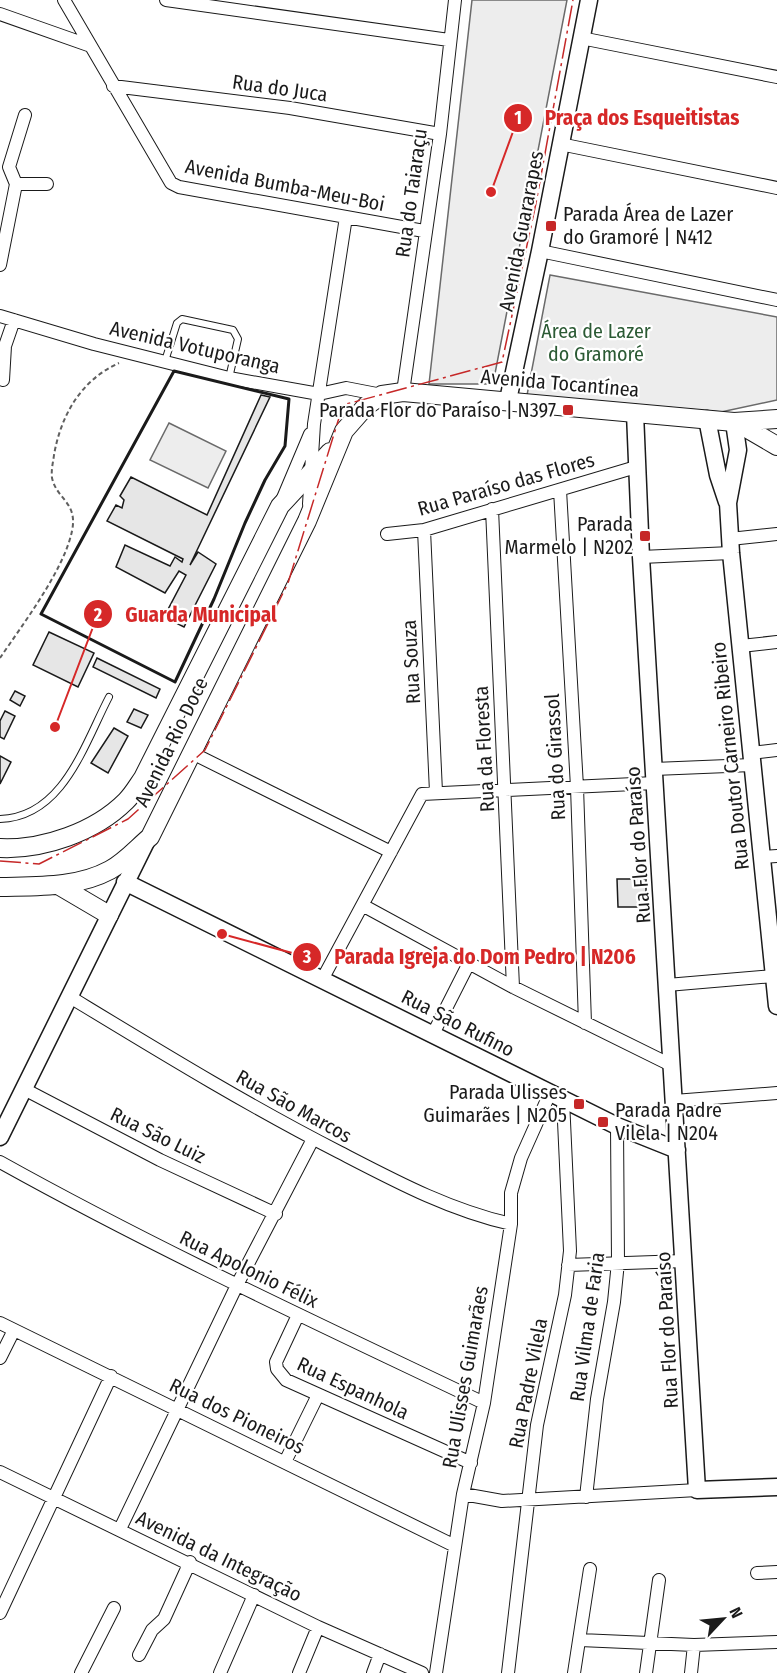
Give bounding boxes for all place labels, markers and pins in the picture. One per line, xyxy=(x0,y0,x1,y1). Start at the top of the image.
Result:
callout: Praça dos Esqueitistas xyxy=(503,98,752,137)
place label: Parada Área de Lazer do Gramoré | N412 xyxy=(563,202,733,249)
marker: Parada Área de Lazer do Gramoré | N412 xyxy=(544,219,558,233)
place label: Parada Flor do Paraíso | N397 xyxy=(319,398,556,422)
marker: Parada Flor do Paraíso | N397 xyxy=(561,403,575,417)
place label: Parada Marmelo | N202 xyxy=(505,512,633,559)
marker: Parada Marmelo | N202 xyxy=(638,529,652,543)
callout: Guarda Municipal xyxy=(83,595,289,634)
callout: Parada Igreja do Dom Pedro | N206 xyxy=(292,937,648,976)
place label: Parada Ulisses Guimarães | N205 xyxy=(423,1080,567,1127)
marker: Parada Ulisses Guimarães | N205 xyxy=(572,1097,586,1111)
place label: Parada Padre Vilela | N204 xyxy=(615,1098,722,1145)
marker: Parada Padre Vilela | N204 xyxy=(596,1115,610,1129)

